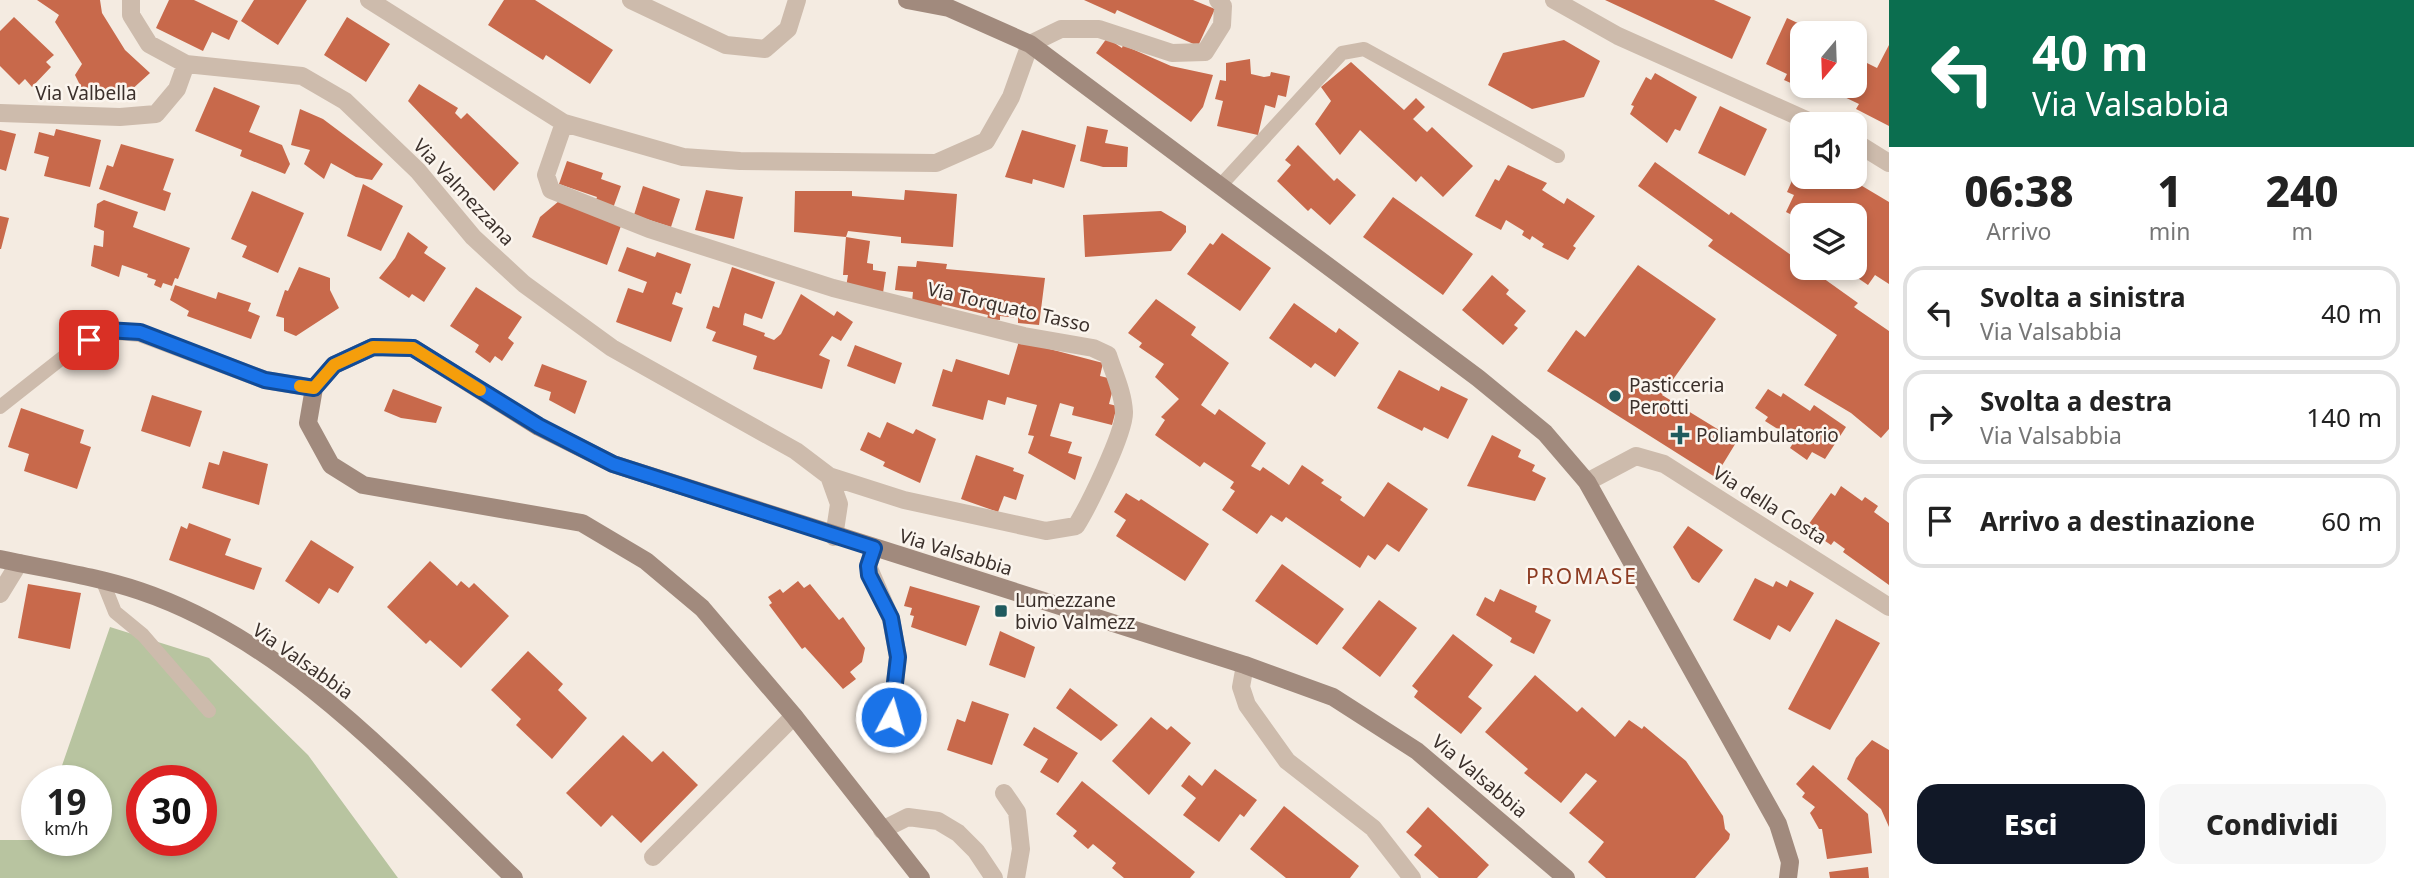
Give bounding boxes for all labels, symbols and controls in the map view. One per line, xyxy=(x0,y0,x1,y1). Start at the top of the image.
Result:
text: 40 m xyxy=(2032,19,2149,85)
north arrow xyxy=(1790,21,1867,98)
map controls xyxy=(1790,21,1867,280)
icon: left xyxy=(1917,28,2008,119)
street label: Via Valbella xyxy=(35,80,137,106)
text: Via Valsabbia xyxy=(2032,82,2229,125)
button: sound xyxy=(1790,112,1867,189)
street label: Via Valmezzana xyxy=(408,133,520,251)
text: 06:38 xyxy=(1964,162,2073,219)
text: 1 xyxy=(2157,162,2182,219)
text: 240 xyxy=(2266,162,2339,219)
button: layers xyxy=(1790,203,1867,280)
text: Arrivo xyxy=(1986,215,2052,247)
text: min xyxy=(2149,215,2190,247)
text: m xyxy=(2291,215,2313,247)
street label: Via Torquato Tasso xyxy=(925,276,1093,338)
text: Svolta a sinistra xyxy=(1980,279,2186,315)
icon: left xyxy=(1921,294,1959,332)
text: 40 m xyxy=(2321,295,2382,331)
pin xyxy=(59,310,119,370)
text: Via Valsabbia xyxy=(1980,315,2122,347)
icon: arrive xyxy=(70,321,108,359)
place label: Pasticceria Perotti xyxy=(1629,372,1724,420)
text: Svolta a destra xyxy=(1980,383,2172,419)
marker: Pasticceria Perotti xyxy=(1607,388,1623,404)
icon: right xyxy=(1921,398,1959,436)
text: 140 m xyxy=(2306,399,2382,435)
text: Via Valsabbia xyxy=(1980,419,2122,451)
place label: Poliambulatorio xyxy=(1696,422,1839,448)
marker: Poliambulatorio xyxy=(1670,425,1690,445)
street label: Via della Costa xyxy=(1708,460,1832,550)
icon: arrive xyxy=(1921,502,1959,540)
text: Arrivo a destinazione xyxy=(1980,503,2255,539)
text: 60 m xyxy=(2321,503,2382,539)
street label: Via Valsabbia xyxy=(896,522,1016,582)
district label: PROMASE xyxy=(1526,562,1638,590)
place label: Lumezzane bivio Valmezz xyxy=(1015,587,1135,635)
marker: Lumezzane bivio Valmezz xyxy=(993,603,1009,619)
street label: Via Valsabbia xyxy=(248,617,358,705)
position arrow xyxy=(854,680,928,754)
street label: Via Valsabbia xyxy=(1427,728,1533,824)
speed limit sign: 30 xyxy=(126,765,217,856)
text: 19 xyxy=(46,778,87,825)
button: Esci xyxy=(1917,784,2145,864)
button: Condividi xyxy=(2159,784,2386,864)
text: km/h xyxy=(44,816,89,840)

